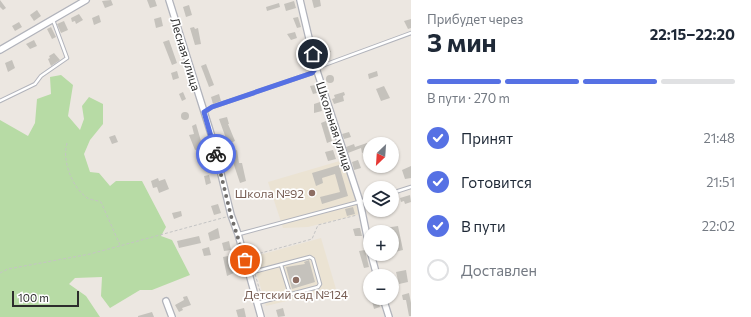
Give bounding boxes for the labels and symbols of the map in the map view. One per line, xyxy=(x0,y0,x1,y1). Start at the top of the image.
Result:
street label: Лесная улица xyxy=(168,16,204,92)
pin xyxy=(296,37,330,71)
street label: Школьная улица xyxy=(314,79,356,173)
courier xyxy=(196,134,236,174)
north arrow xyxy=(363,137,399,173)
place label: Школа №92 xyxy=(235,186,304,200)
marker: Школа №92 xyxy=(307,188,317,198)
pin xyxy=(228,243,262,277)
marker: Детский сад №124 xyxy=(291,275,301,285)
place label: Детский сад №124 xyxy=(244,287,348,301)
scale bar xyxy=(12,289,79,308)

